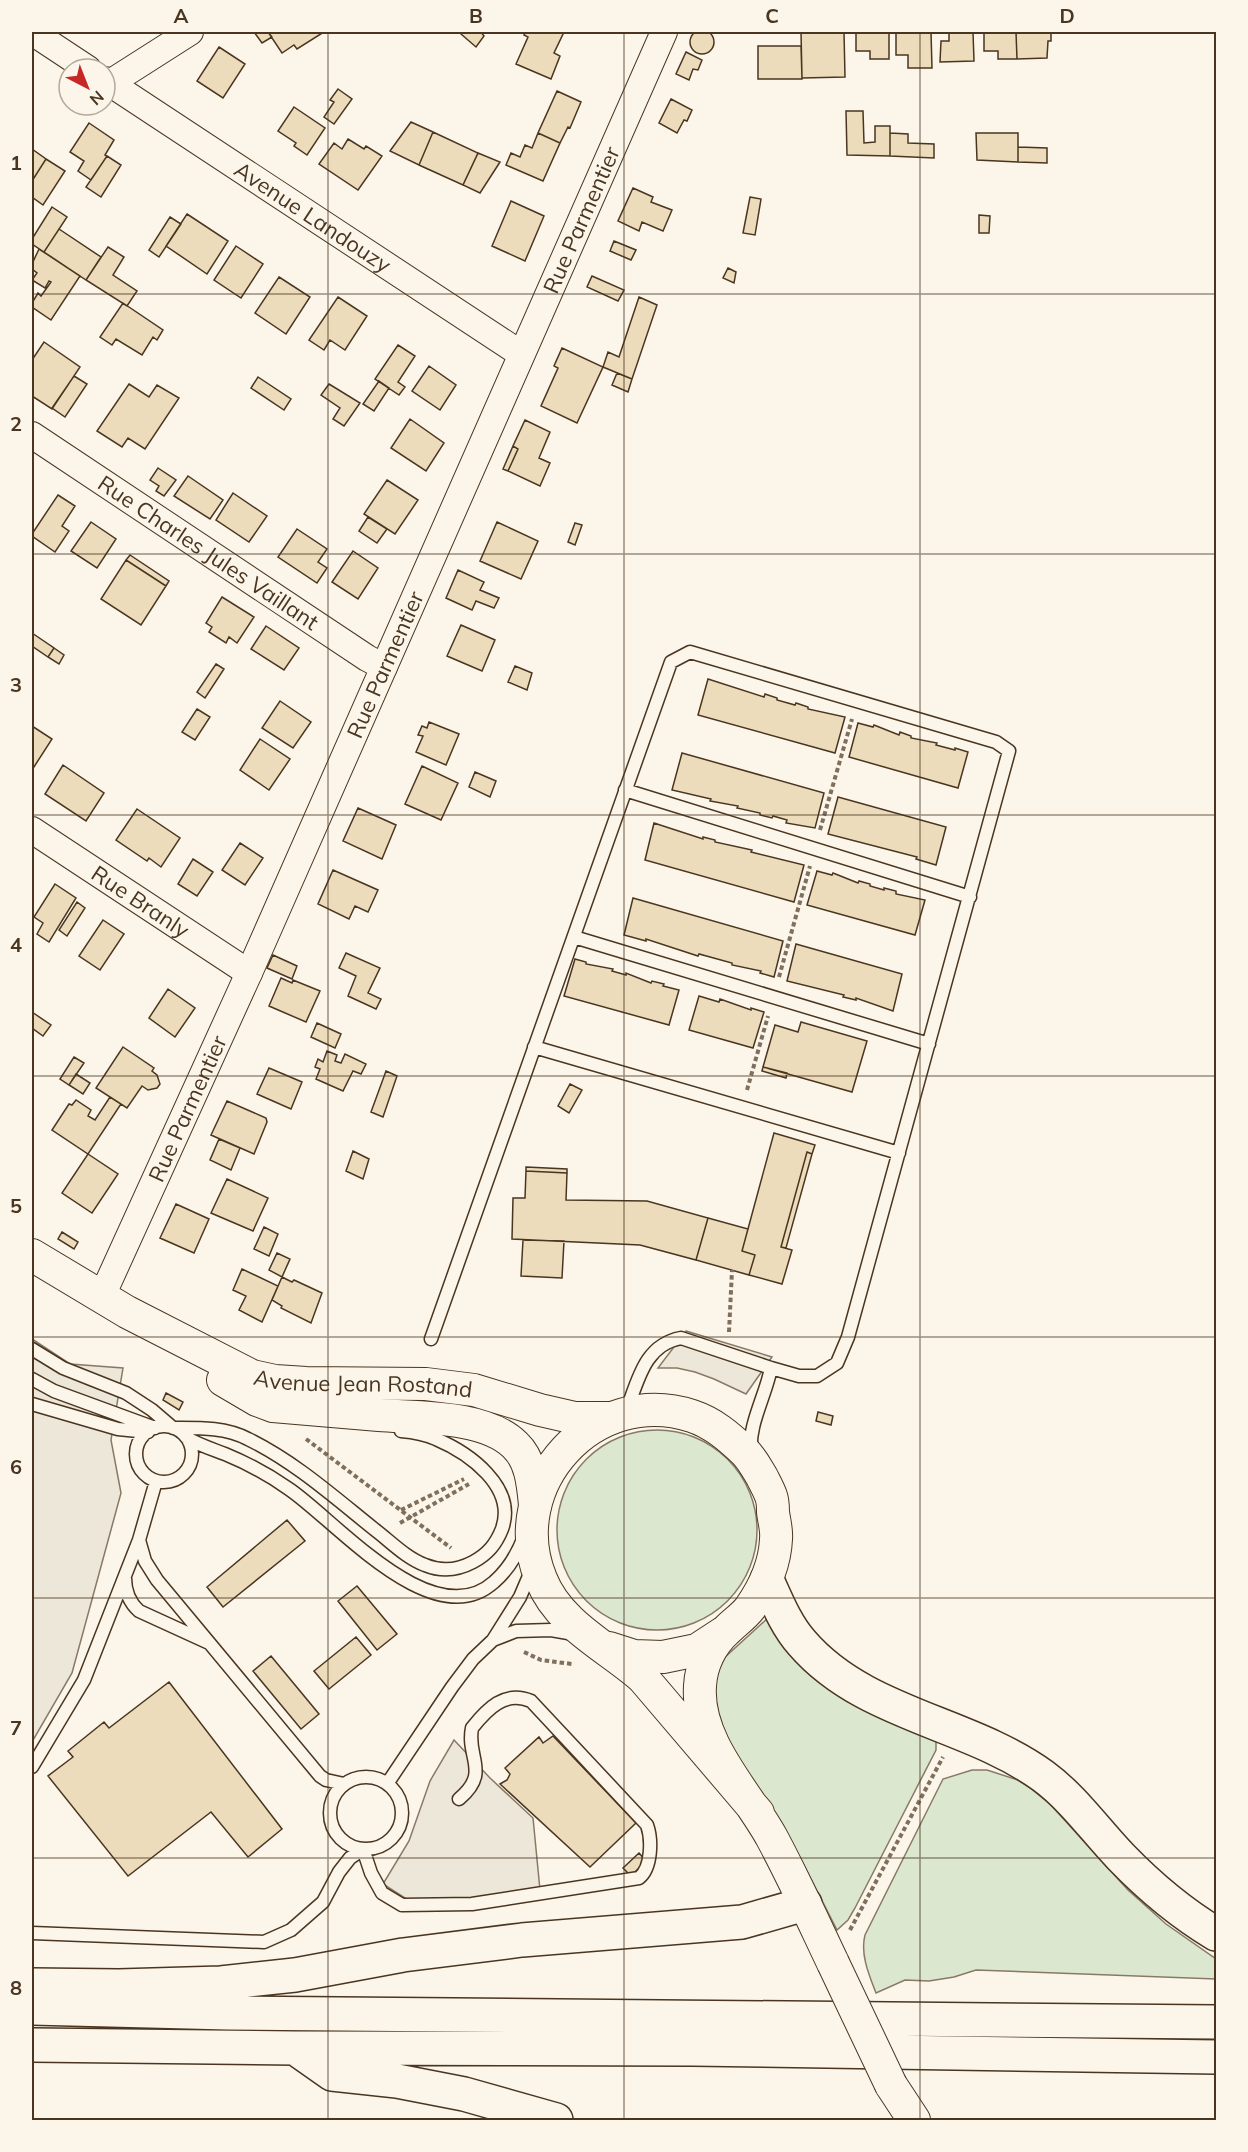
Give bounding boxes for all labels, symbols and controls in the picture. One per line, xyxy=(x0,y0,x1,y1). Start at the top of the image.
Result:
text: A xyxy=(174,3,189,28)
text: B xyxy=(469,3,483,28)
text: C xyxy=(765,3,779,28)
text: D xyxy=(1059,3,1075,28)
north arrow xyxy=(57,57,117,117)
text: N xyxy=(86,87,108,110)
street label: Rue Parmentier xyxy=(537,142,626,298)
text: 1 xyxy=(10,150,22,175)
street label: Avenue Landouzy xyxy=(229,155,397,279)
text: 2 xyxy=(10,411,22,436)
street label: Rue Charles Jules Vaillant xyxy=(93,469,324,636)
street label: Rue Parmentier xyxy=(340,587,430,742)
text: 3 xyxy=(10,672,22,697)
street label: Rue Branly xyxy=(86,859,195,944)
text: 4 xyxy=(10,932,22,957)
street label: Rue Parmentier xyxy=(142,1031,233,1186)
text: 5 xyxy=(10,1193,22,1218)
street label: Avenue Jean Rostand xyxy=(251,1363,474,1404)
text: 6 xyxy=(10,1454,22,1479)
text: 7 xyxy=(10,1715,22,1740)
text: 8 xyxy=(10,1975,22,2000)

